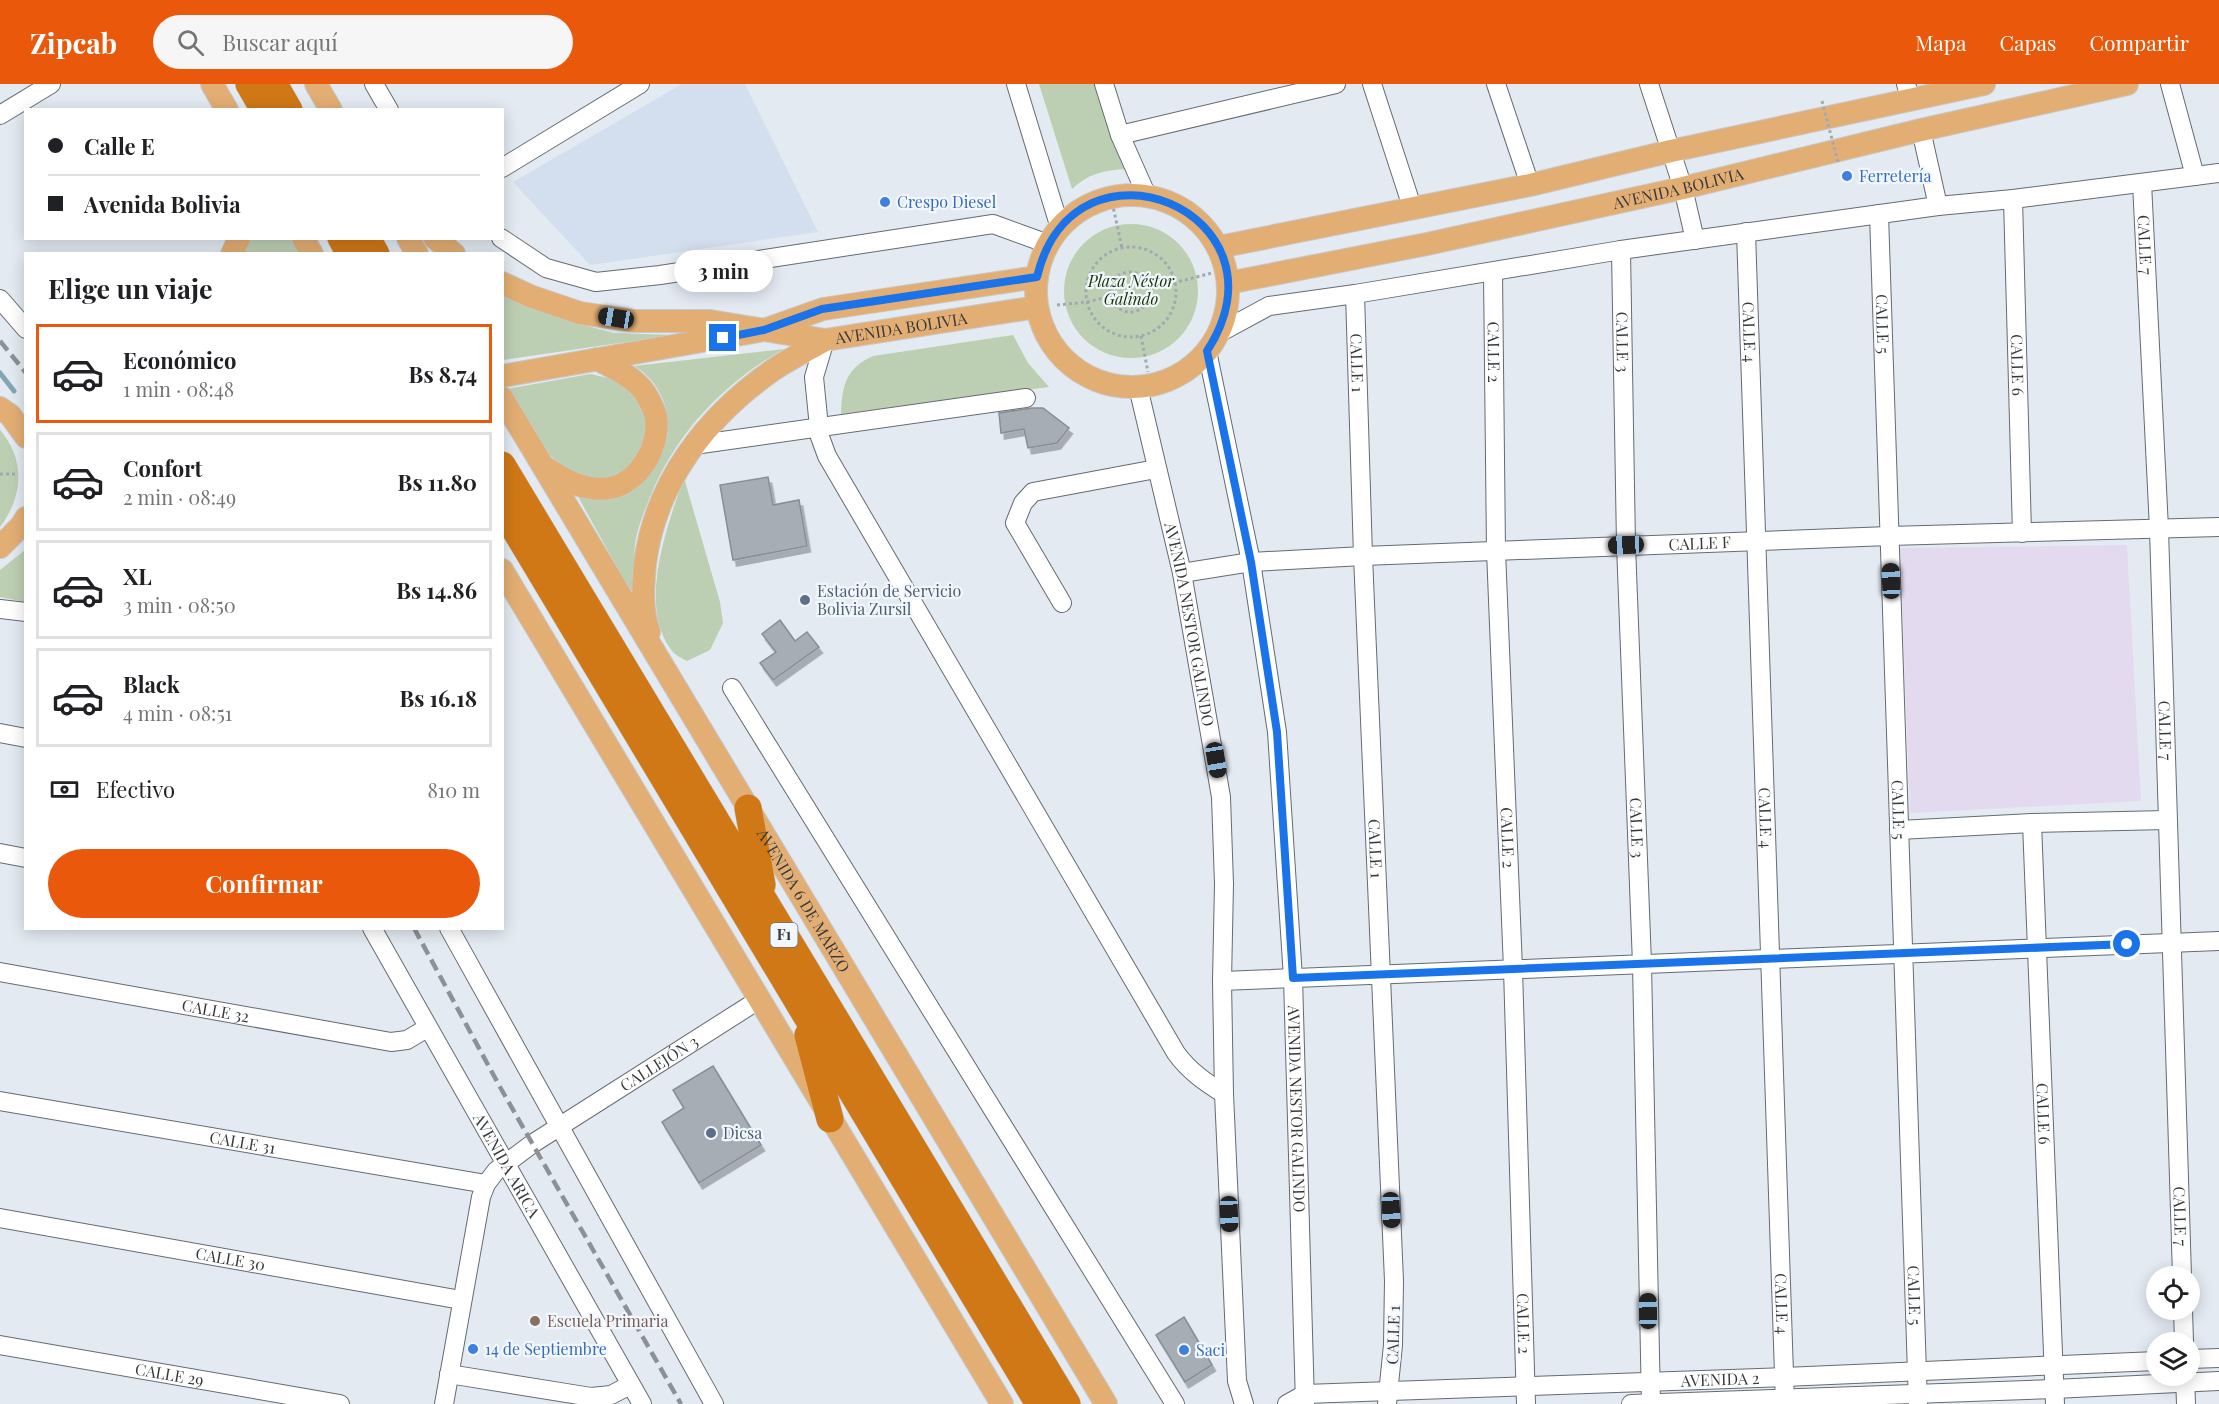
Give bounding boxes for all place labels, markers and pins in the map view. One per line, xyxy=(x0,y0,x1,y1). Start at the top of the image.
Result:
place label: Ferretería xyxy=(1859,165,1931,186)
marker: Ferretería xyxy=(1840,169,1854,183)
place label: Crespo Diesel xyxy=(897,191,997,212)
marker: Crespo Diesel xyxy=(878,195,892,209)
place label: Estación de Servicio Bolivia Zursil xyxy=(817,580,962,619)
marker: Estación de Servicio Bolivia Zursil xyxy=(798,593,812,607)
place label: Dicsa xyxy=(723,1122,762,1143)
marker: Dicsa xyxy=(704,1126,718,1140)
place label: Escuela Primaria xyxy=(547,1310,669,1331)
marker: Escuela Primaria xyxy=(528,1314,542,1328)
place label: 14 de Septiembre xyxy=(485,1338,607,1359)
place label: Saci xyxy=(1196,1339,1225,1360)
marker: 14 de Septiembre xyxy=(466,1342,480,1356)
marker: Saci xyxy=(1177,1343,1191,1357)

